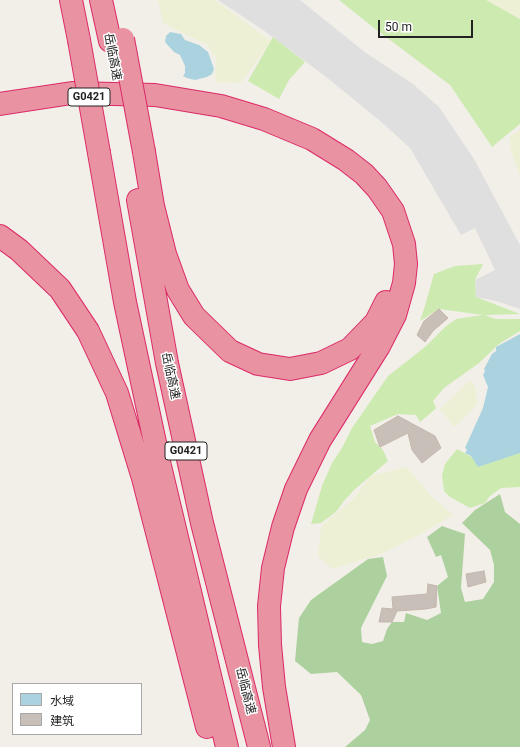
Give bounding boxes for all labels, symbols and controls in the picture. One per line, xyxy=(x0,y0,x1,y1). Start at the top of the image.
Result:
scale bar xyxy=(380,12,475,38)
text: 50 m xyxy=(385,20,412,34)
street label: 岳临高速 xyxy=(100,32,124,82)
road number: G0421 xyxy=(68,88,110,106)
street label: 岳临高速 xyxy=(158,351,182,401)
road number: G0421 xyxy=(165,442,207,460)
street label: 岳临高速 xyxy=(232,666,258,716)
legend xyxy=(12,683,142,735)
text: 水域 xyxy=(50,694,74,708)
text: 建筑 xyxy=(50,714,74,728)

